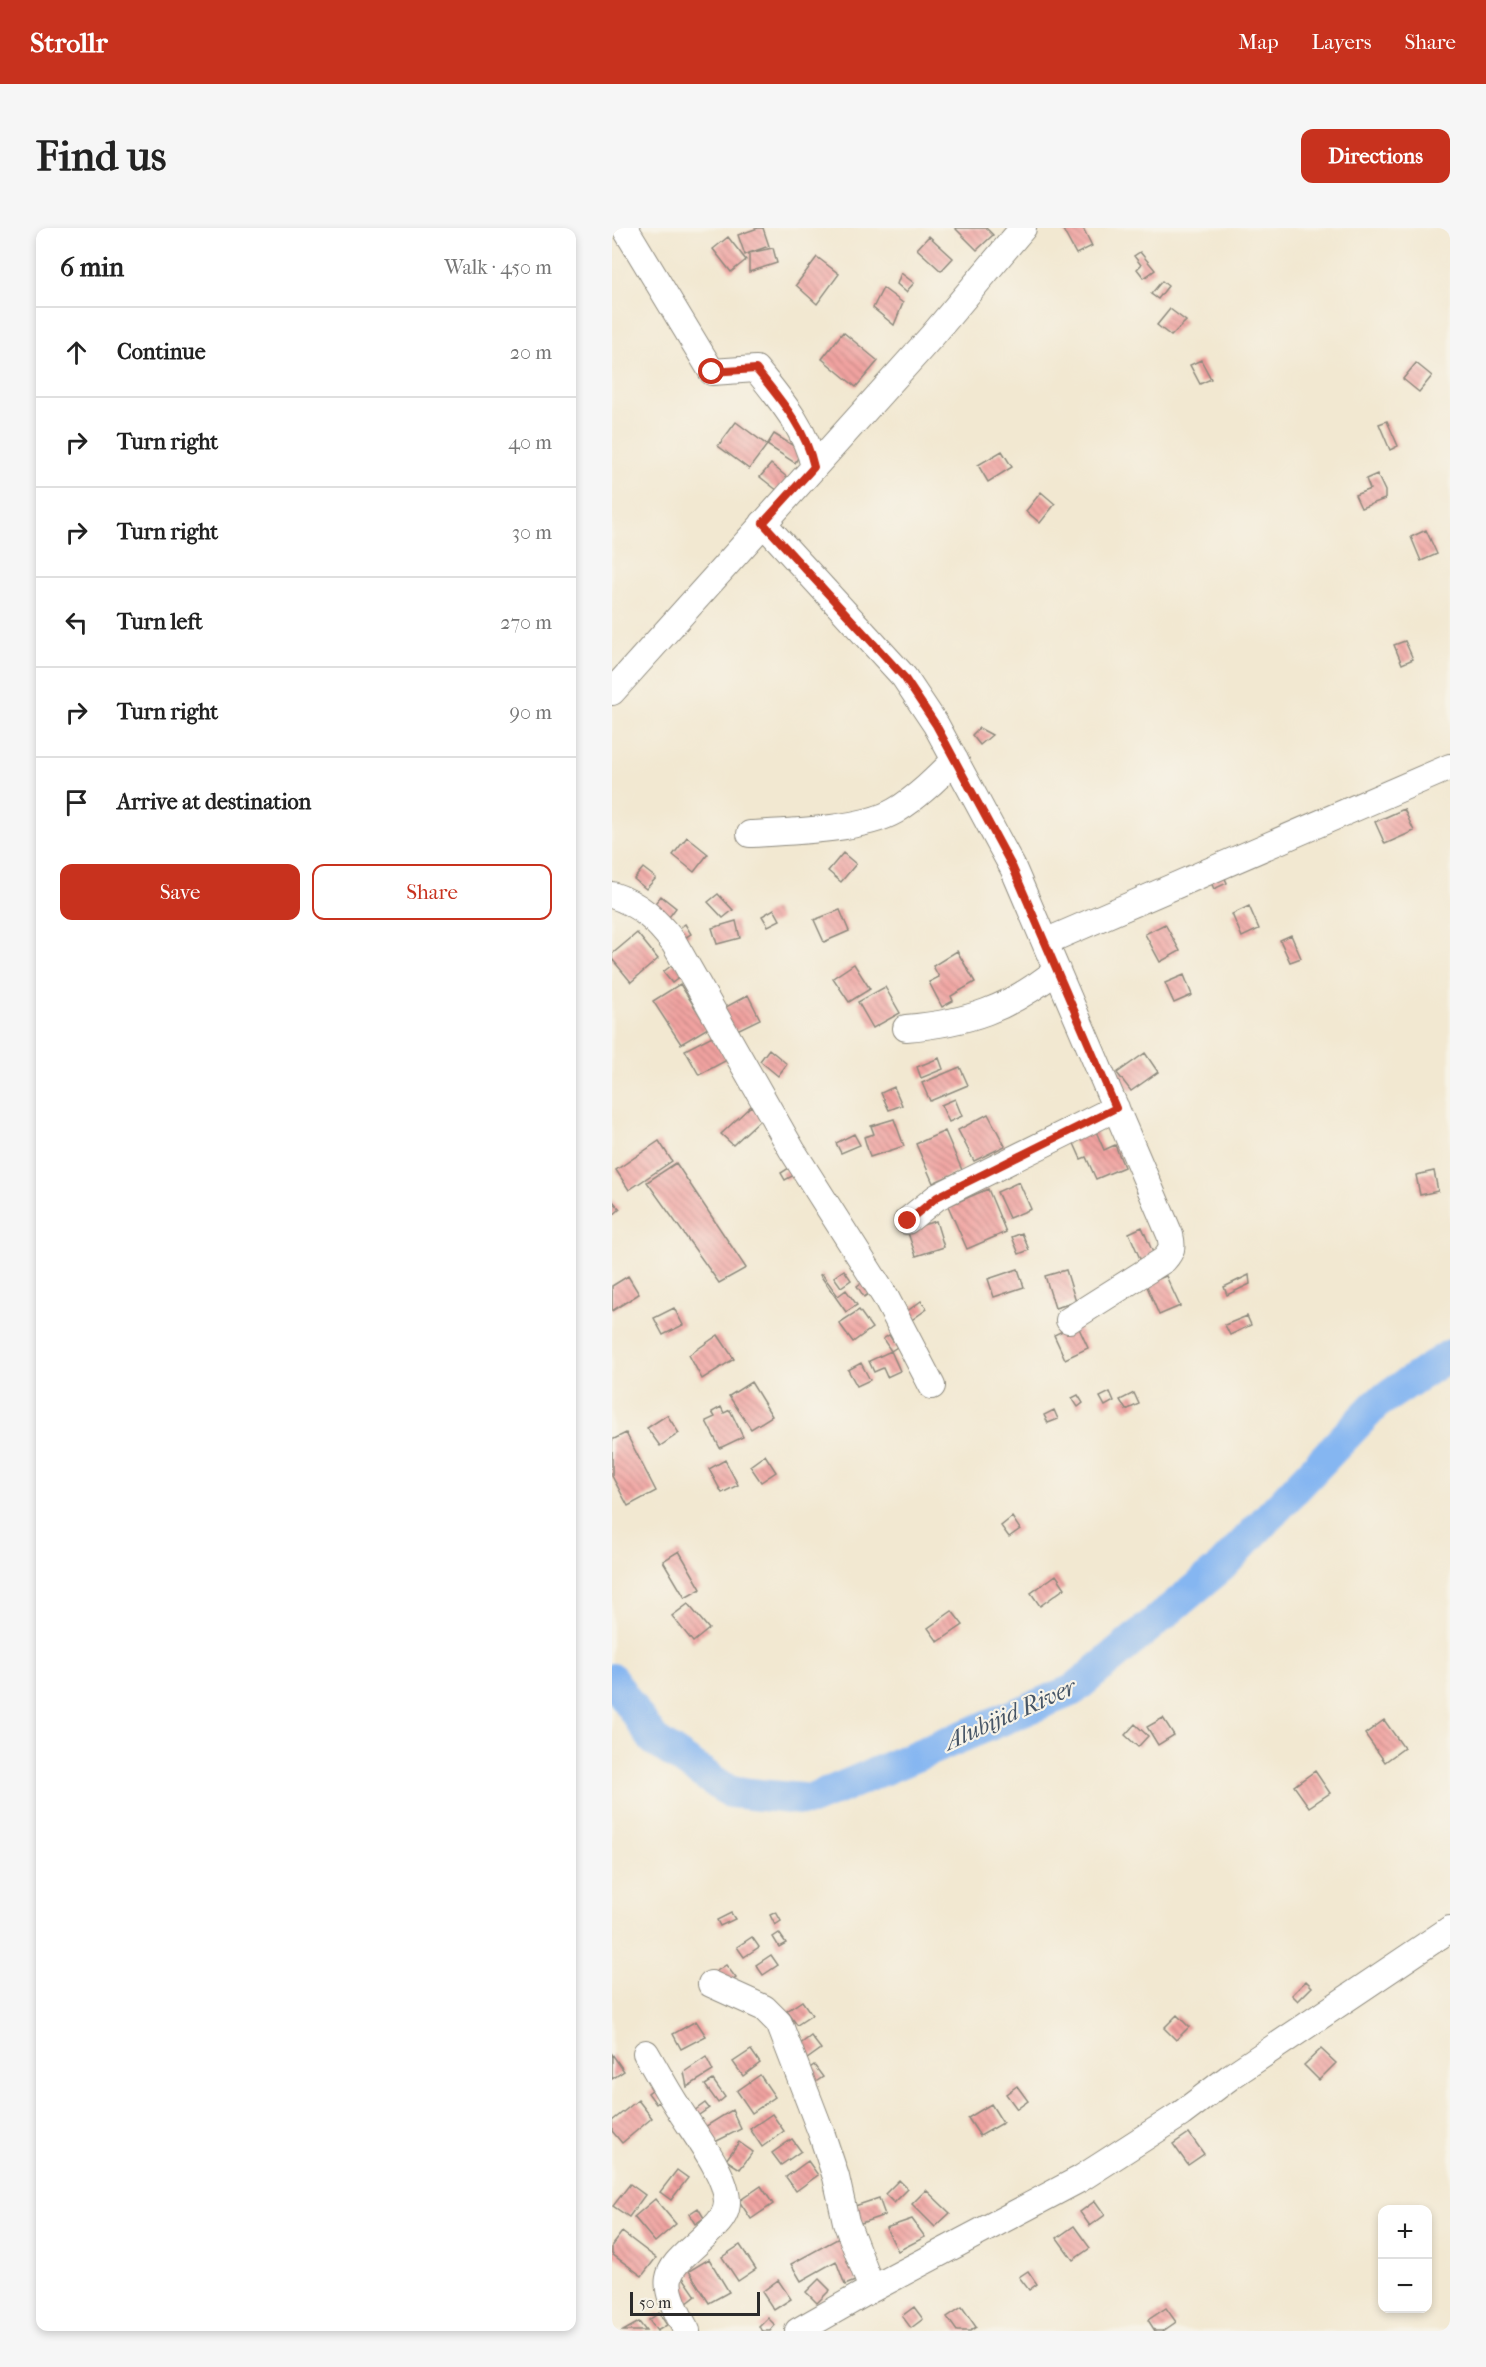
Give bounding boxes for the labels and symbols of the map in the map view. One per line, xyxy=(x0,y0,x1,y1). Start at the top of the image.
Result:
route start xyxy=(698,358,724,384)
route end xyxy=(894,1207,920,1233)
water label: Alubijid River xyxy=(937,1672,1082,1757)
scale bar xyxy=(630,2289,760,2316)

